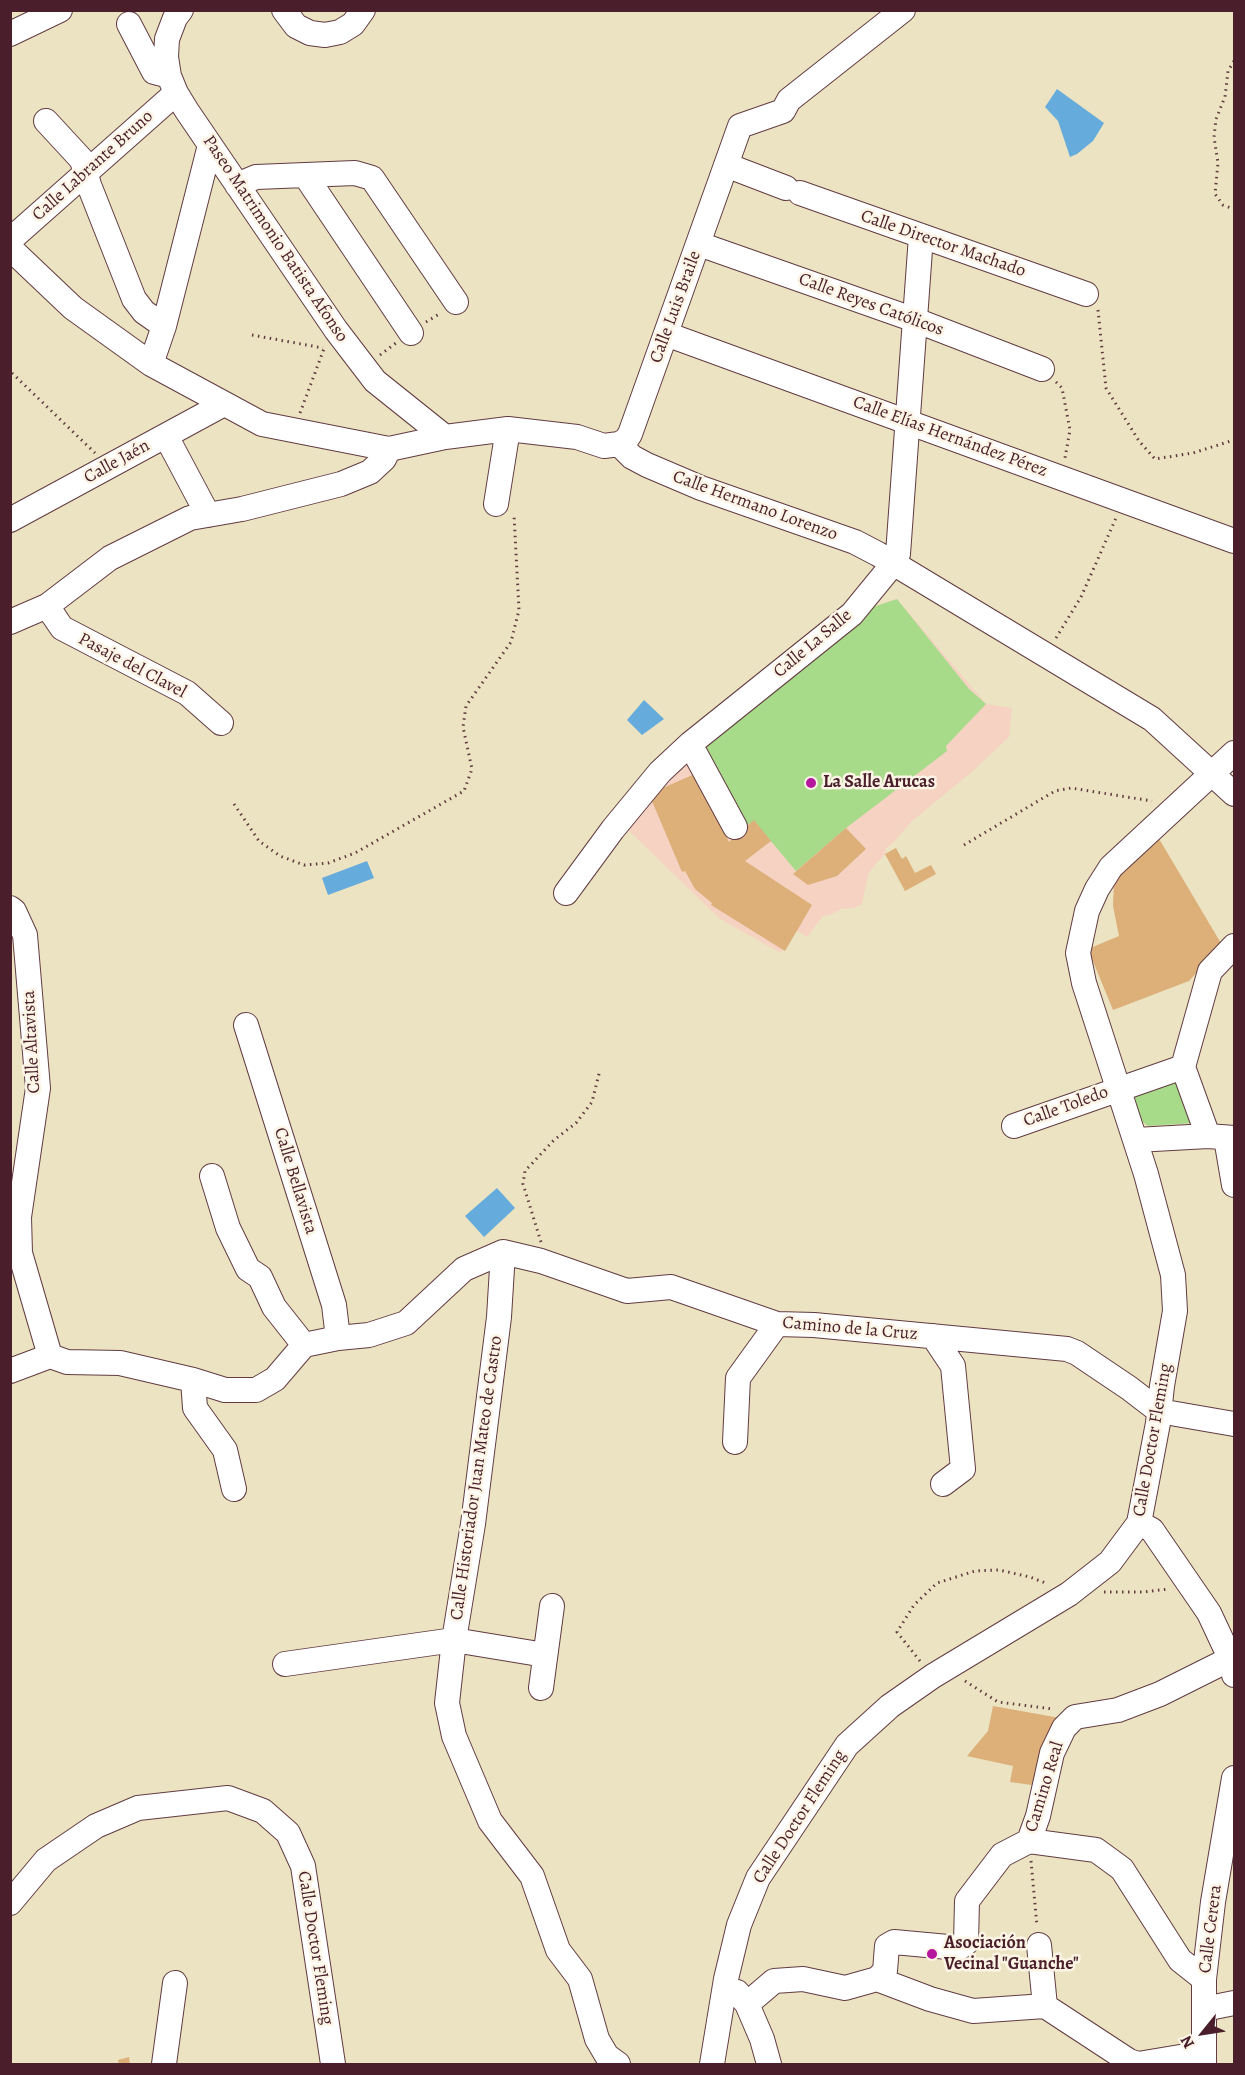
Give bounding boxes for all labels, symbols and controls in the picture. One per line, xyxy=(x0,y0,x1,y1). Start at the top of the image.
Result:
street label: Calle Labrante Bruno xyxy=(28,106,158,226)
street label: Paseo Matrimonio Batista Afonso xyxy=(198,131,352,347)
street label: Calle Director Machado xyxy=(858,206,1028,282)
street label: Calle Luis Braile xyxy=(646,248,706,366)
street label: Calle Reyes Católicos xyxy=(796,269,946,341)
street label: Calle Elías Hernández Pérez xyxy=(850,392,1050,482)
street label: Calle Jaén xyxy=(80,435,154,489)
street label: Calle Hermano Lorenzo xyxy=(670,466,840,546)
street label: Calle La Salle xyxy=(769,605,857,683)
street label: Pasaje del Clavel xyxy=(74,628,190,704)
place label: La Salle Arucas xyxy=(823,772,935,794)
marker: La Salle Arucas xyxy=(804,776,818,790)
street label: Calle Altavista xyxy=(19,990,45,1094)
street label: Calle Toledo xyxy=(1021,1082,1111,1132)
street label: Calle Bellavista xyxy=(269,1125,321,1237)
street label: Camino de la Cruz xyxy=(782,1312,918,1346)
street label: Calle Historiador Juan Mateo de Castro xyxy=(446,1334,508,1622)
street label: Calle Doctor Fleming xyxy=(1129,1362,1177,1518)
street label: Camino Real xyxy=(1021,1739,1069,1835)
street label: Calle Doctor Fleming xyxy=(749,1746,851,1888)
street label: Calle Doctor Fleming xyxy=(292,1870,338,2026)
street label: Calle Cerera xyxy=(1195,1884,1227,1974)
place label: Asociación Vecinal "Guanche" xyxy=(944,1933,1079,1976)
marker: Asociación Vecinal "Guanche" xyxy=(925,1947,939,1961)
north arrow xyxy=(1173,2003,1233,2063)
text: N xyxy=(1175,2031,1200,2053)

